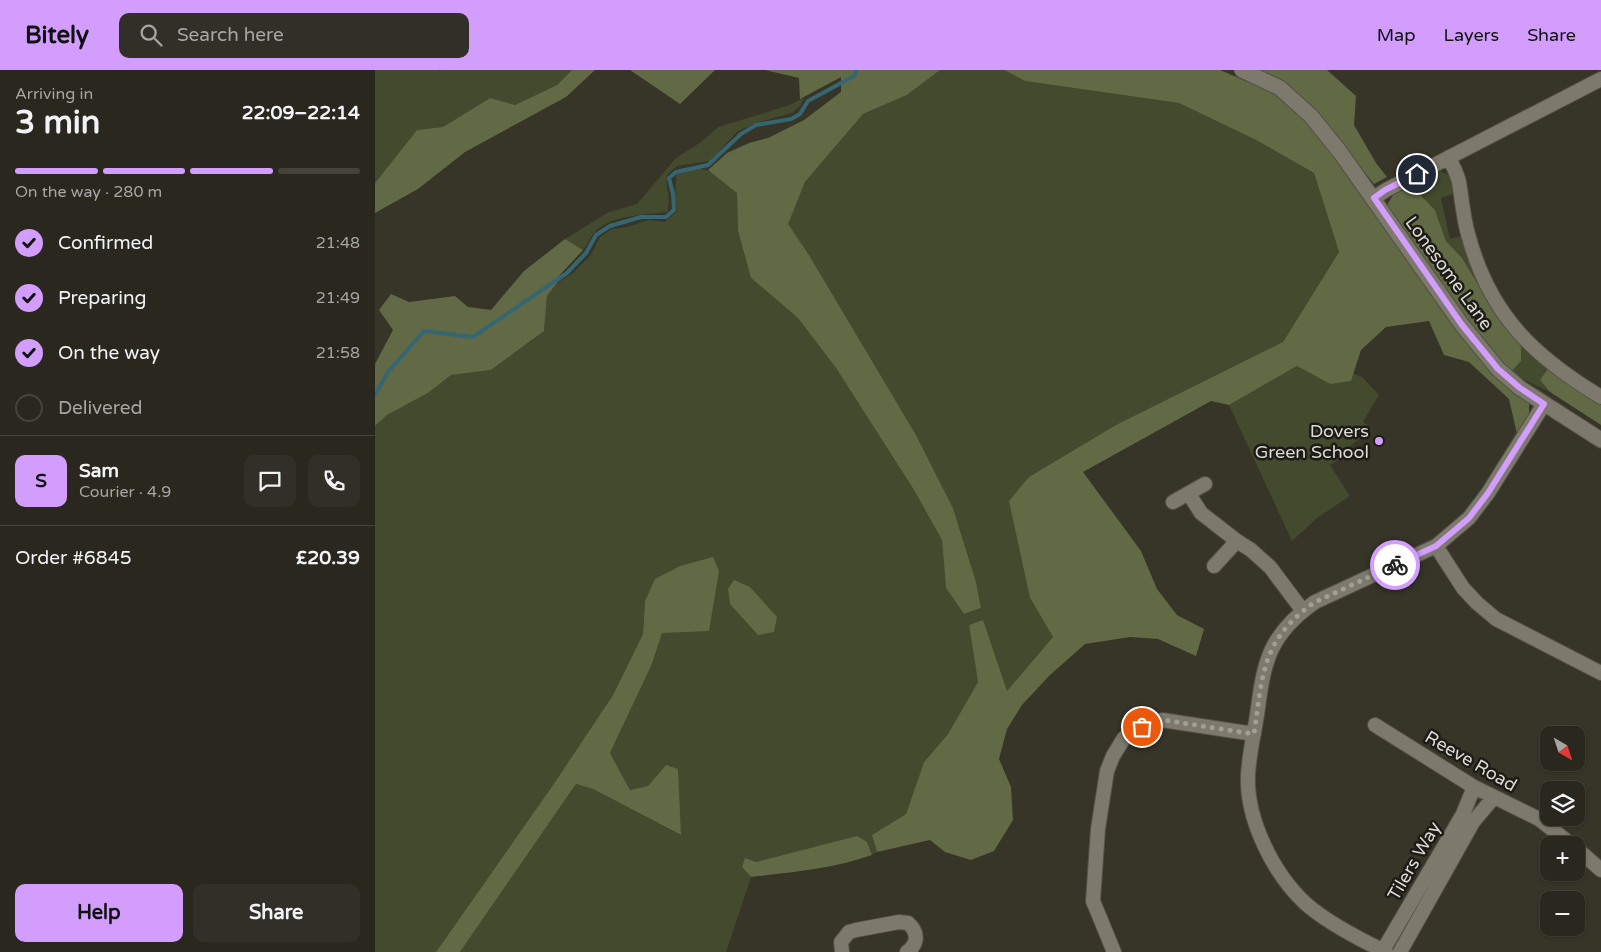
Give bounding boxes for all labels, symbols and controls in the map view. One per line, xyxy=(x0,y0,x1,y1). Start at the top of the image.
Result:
search box xyxy=(119,13,469,58)
text: Bitely xyxy=(25,21,89,50)
icon: search xyxy=(137,21,165,49)
text: Search here xyxy=(177,24,284,46)
text: Map xyxy=(1377,24,1416,46)
text: Layers xyxy=(1444,24,1499,46)
text: Share xyxy=(1527,24,1576,46)
text: Arriving in xyxy=(15,84,93,104)
text: 22:09–22:14 xyxy=(242,102,360,124)
text: 3 min xyxy=(15,104,100,142)
pin xyxy=(1396,153,1438,195)
icon: home xyxy=(1403,160,1431,188)
text: On the way · 280 m xyxy=(15,182,162,202)
street label: Lonesome Lane xyxy=(1400,212,1498,334)
icon: check xyxy=(15,229,43,257)
text: Confirmed xyxy=(58,232,153,254)
text: 21:48 xyxy=(316,233,360,253)
icon: check xyxy=(15,284,43,312)
text: Preparing xyxy=(58,287,147,309)
text: 21:49 xyxy=(316,288,360,308)
icon: check xyxy=(15,339,43,367)
text: On the way xyxy=(58,342,160,364)
text: 21:58 xyxy=(316,343,360,363)
text: Delivered xyxy=(58,397,143,419)
place label: Dovers Green School xyxy=(1255,420,1369,463)
marker: Dovers Green School xyxy=(1373,435,1385,447)
button: chat xyxy=(244,455,296,507)
button: phone xyxy=(308,455,360,507)
text: Sam xyxy=(79,460,119,482)
text: S xyxy=(35,470,47,492)
text: Courier · 4.9 xyxy=(79,482,171,502)
courier xyxy=(1370,540,1420,590)
text: Order #6845 xyxy=(15,547,132,569)
text: £20.39 xyxy=(296,547,360,569)
icon: bike xyxy=(1381,551,1409,579)
pin xyxy=(1121,706,1163,748)
icon: bag xyxy=(1128,713,1156,741)
street label: Reeve Road xyxy=(1421,726,1521,796)
north arrow xyxy=(1540,726,1585,771)
map controls xyxy=(1540,726,1585,936)
button: layers xyxy=(1540,781,1585,826)
street label: Tilers Way xyxy=(1383,817,1446,904)
button: + xyxy=(1540,836,1585,881)
button: Help xyxy=(15,884,183,942)
button: Share xyxy=(193,884,360,942)
button: − xyxy=(1540,891,1585,936)

